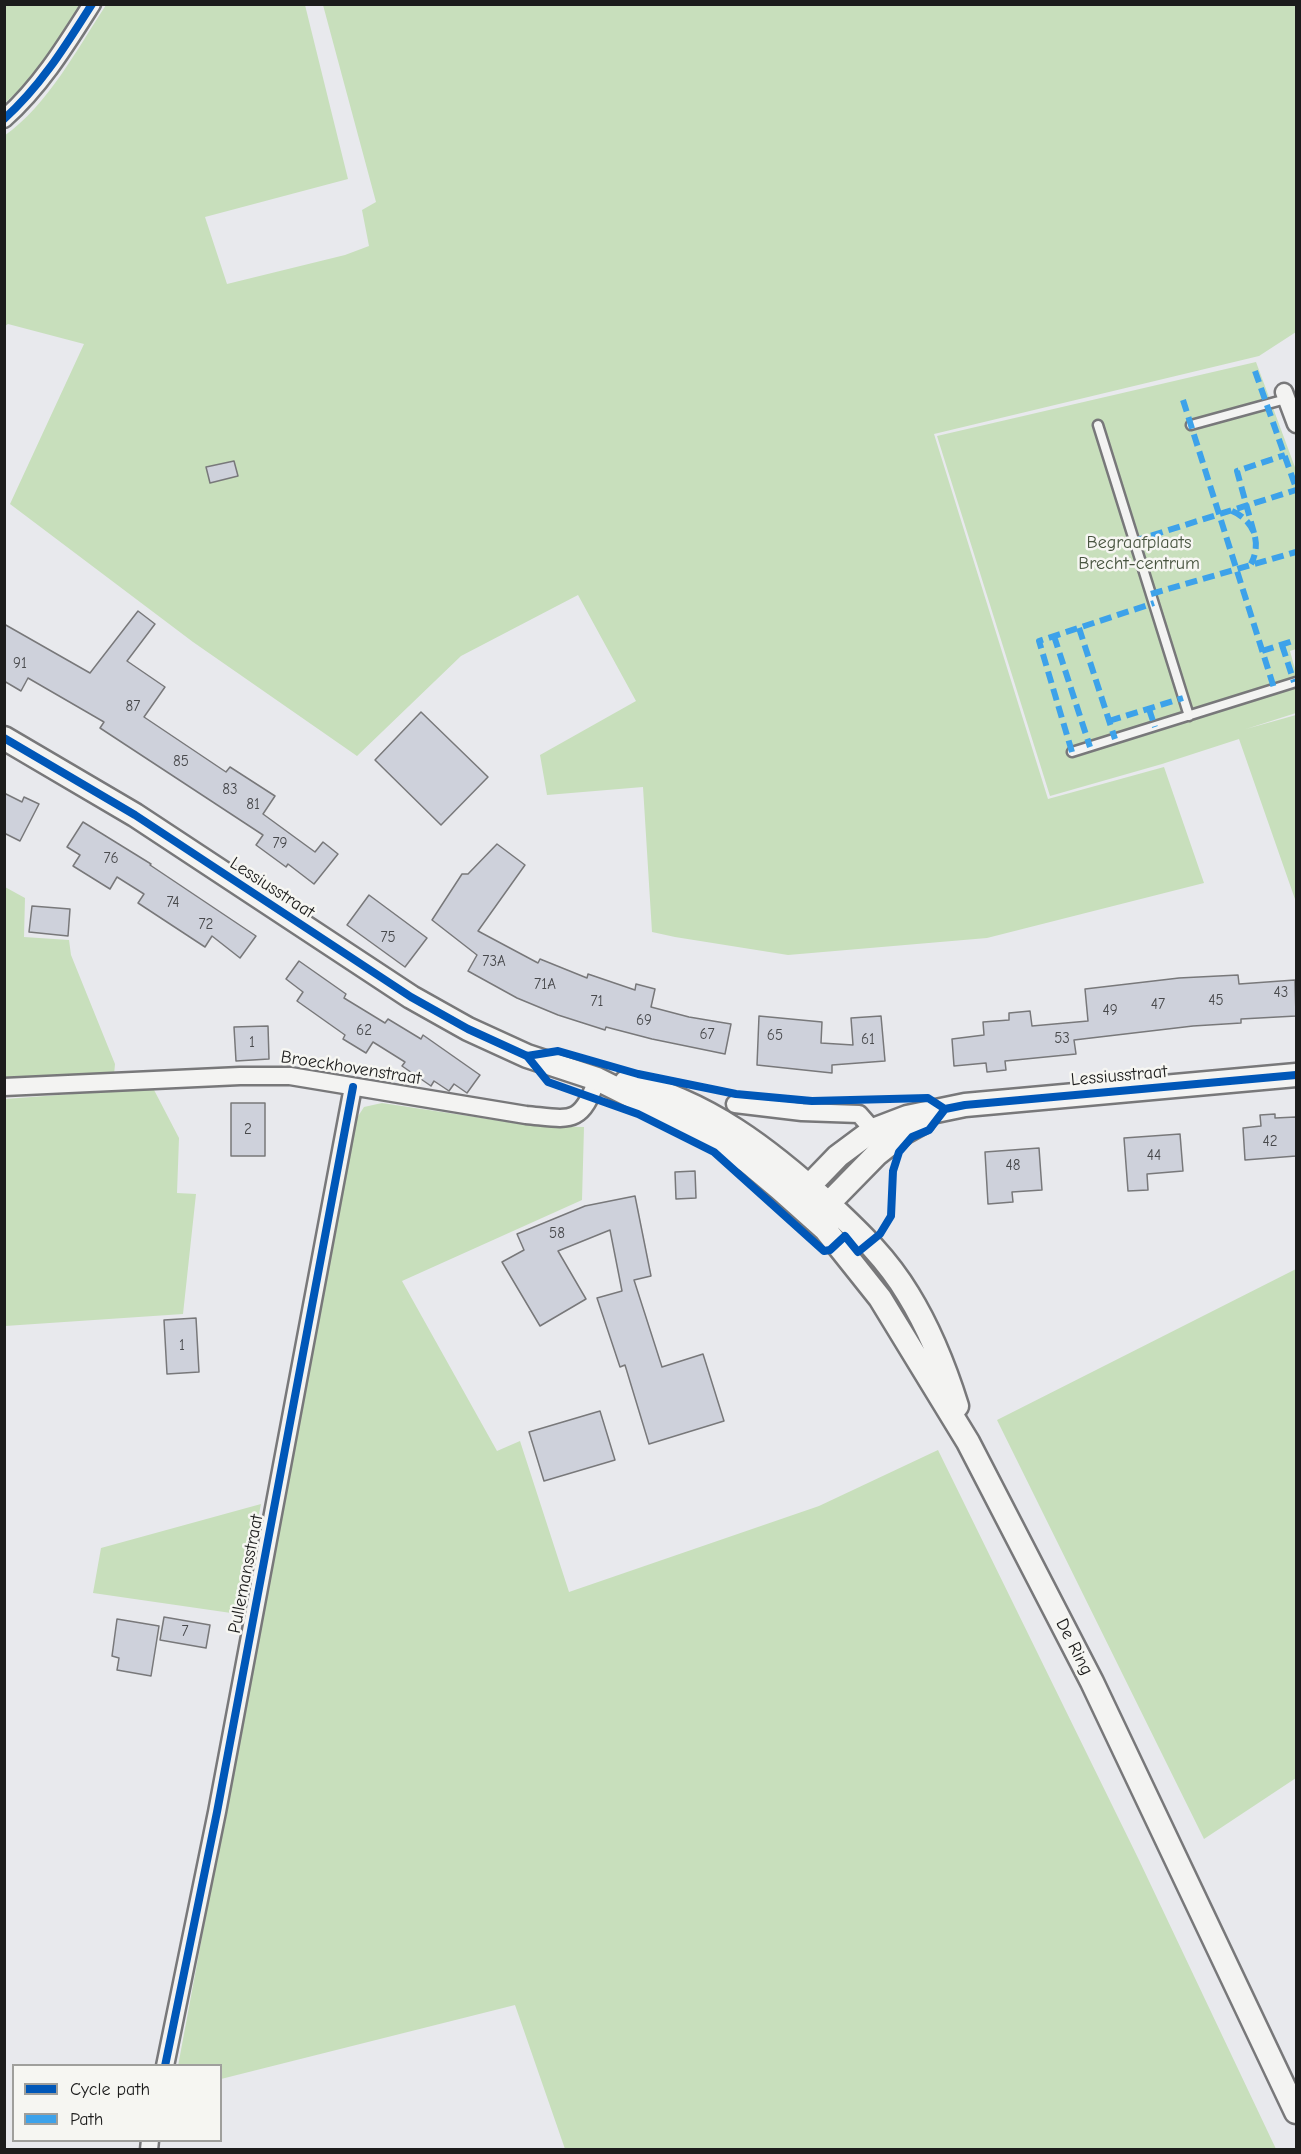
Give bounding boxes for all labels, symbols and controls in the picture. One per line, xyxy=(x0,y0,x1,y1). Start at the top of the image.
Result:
park label: Begraafplaats Brecht-centrum xyxy=(1078,532,1200,574)
house number: 91 xyxy=(13,655,27,673)
house number: 87 xyxy=(126,698,140,716)
house number: 85 xyxy=(173,753,189,771)
house number: 83 xyxy=(222,781,238,799)
house number: 81 xyxy=(246,796,260,814)
house number: 79 xyxy=(272,835,288,853)
house number: 76 xyxy=(103,850,119,868)
street label: Lessiusstraat xyxy=(226,853,318,923)
house number: 74 xyxy=(166,894,180,912)
house number: 72 xyxy=(199,916,213,934)
house number: 75 xyxy=(380,929,396,947)
house number: 73A xyxy=(482,953,506,971)
house number: 71A xyxy=(534,976,556,994)
house number: 43 xyxy=(1274,984,1288,1002)
house number: 45 xyxy=(1208,992,1224,1010)
house number: 71 xyxy=(590,993,604,1011)
house number: 47 xyxy=(1151,996,1165,1014)
house number: 49 xyxy=(1102,1002,1118,1020)
house number: 69 xyxy=(636,1012,652,1030)
house number: 62 xyxy=(356,1022,372,1040)
house number: 67 xyxy=(699,1026,715,1044)
house number: 65 xyxy=(767,1027,783,1045)
house number: 53 xyxy=(1054,1030,1070,1048)
house number: 61 xyxy=(861,1031,875,1049)
house number: 1 xyxy=(249,1034,255,1052)
street label: Broeckhovenstraat xyxy=(279,1046,423,1090)
street label: Lessiusstraat xyxy=(1070,1061,1168,1091)
house number: 2 xyxy=(244,1121,252,1139)
house number: 42 xyxy=(1262,1133,1278,1151)
house number: 44 xyxy=(1147,1147,1161,1165)
house number: 48 xyxy=(1006,1157,1020,1175)
house number: 58 xyxy=(549,1225,565,1243)
house number: 1 xyxy=(179,1337,185,1355)
street label: Pullemansstraat xyxy=(224,1513,268,1635)
street label: De Ring xyxy=(1051,1615,1097,1679)
house number: 7 xyxy=(181,1623,189,1641)
legend xyxy=(12,2064,222,2142)
text: Cycle path xyxy=(70,2079,150,2100)
text: Path xyxy=(70,2109,103,2130)

